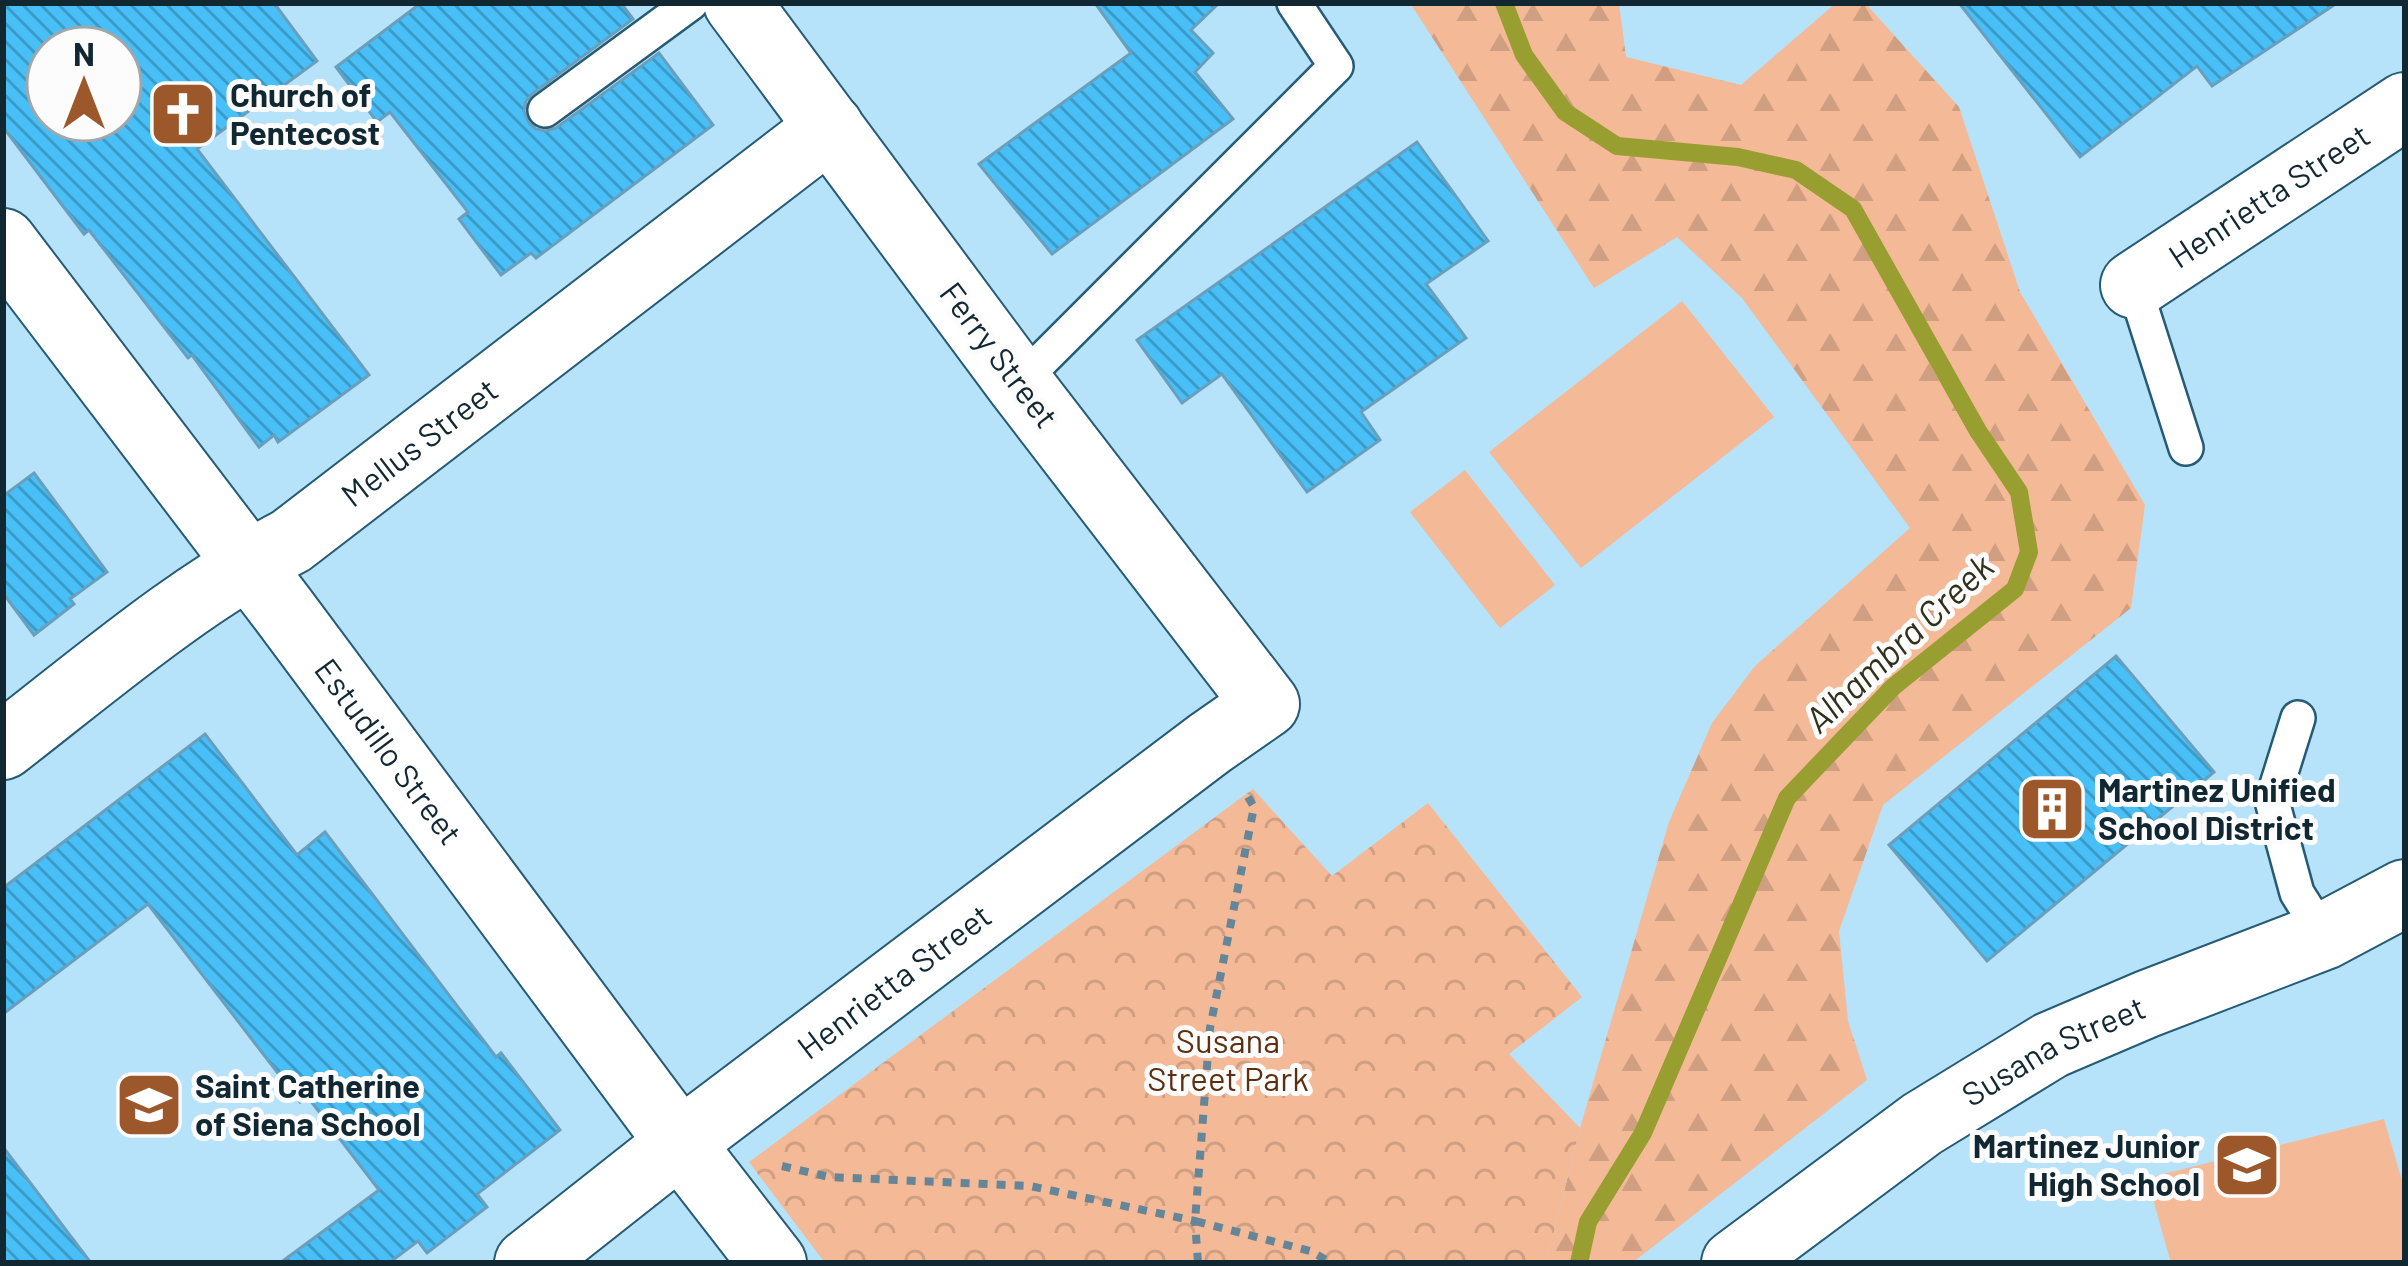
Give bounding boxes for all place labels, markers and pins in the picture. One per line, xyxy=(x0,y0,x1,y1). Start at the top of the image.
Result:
place label: Church of Pentecost xyxy=(230,74,380,152)
church icon: Church of Pentecost xyxy=(148,79,218,149)
place label: Martinez Unified School District xyxy=(2098,769,2336,847)
building icon: Martinez Unified School District xyxy=(2017,774,2087,844)
place label: Saint Catherine of Siena School xyxy=(195,1065,421,1143)
school or university icon: Saint Catherine of Siena School xyxy=(114,1070,184,1140)
place label: Martinez Junior High School xyxy=(1973,1125,2200,1203)
school or university icon: Martinez Junior High School xyxy=(2212,1130,2282,1200)

